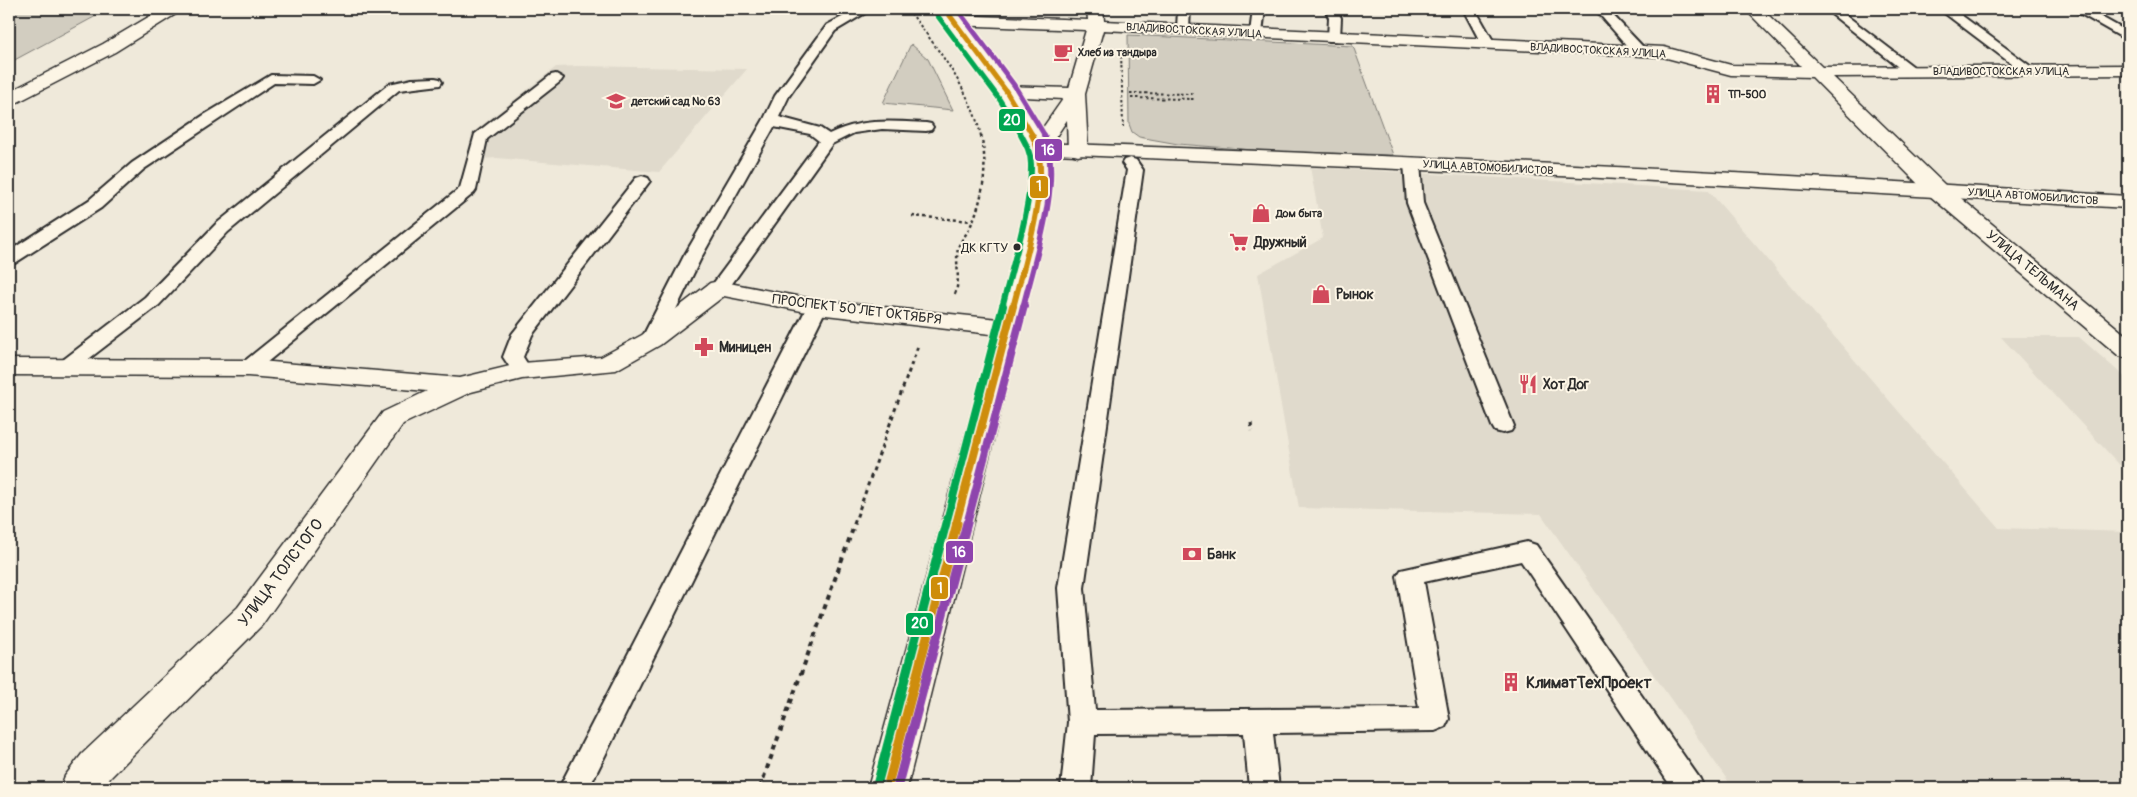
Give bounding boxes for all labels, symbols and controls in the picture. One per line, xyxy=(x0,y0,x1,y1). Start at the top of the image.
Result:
street label: ВЛАДИВОСТОКСКАЯ УЛИЦА xyxy=(1126,20,1262,41)
street label: ВЛАДИВОСТОКСКАЯ УЛИЦА xyxy=(1530,40,1666,61)
cafe icon: Хлеб из тандыра xyxy=(1052,41,1074,63)
place label: Хлеб из тандыра xyxy=(1078,46,1157,59)
street label: ВЛАДИВОСТОКСКАЯ УЛИЦА xyxy=(1933,65,2069,78)
building icon: ТП-500 xyxy=(1702,83,1724,105)
place label: ТП-500 xyxy=(1727,88,1767,101)
school or university icon: детский сад № 63 xyxy=(605,90,627,112)
place label: детский сад № 63 xyxy=(630,95,720,108)
line badge: 20 xyxy=(998,108,1026,132)
text: 20 xyxy=(1003,112,1021,129)
line badge: 16 xyxy=(1034,138,1063,162)
text: 16 xyxy=(1041,142,1055,159)
street label: УЛИЦА АВТОМОБИЛИСТОВ xyxy=(1422,158,1554,177)
line badge: 1 xyxy=(1029,175,1049,199)
text: 1 xyxy=(1036,178,1042,195)
street label: УЛИЦА АВТОМОБИЛИСТОВ xyxy=(1967,185,2099,208)
shop icon: Дом быта xyxy=(1250,202,1272,224)
place label: Дом быта xyxy=(1275,207,1322,220)
street label: УЛИЦА ТЕЛЬМАНА xyxy=(1983,227,2083,314)
supermarket icon: Дружный xyxy=(1228,231,1250,253)
place label: Дружный xyxy=(1253,234,1307,251)
place label: ДК КГТУ xyxy=(960,240,1008,256)
marker: ДК КГТУ xyxy=(1012,242,1022,252)
shop icon: Рынок xyxy=(1310,283,1332,305)
place label: Рынок xyxy=(1336,286,1374,303)
street label: ПРОСПЕКТ 50 ЛЕТ ОКТЯБРЯ xyxy=(771,291,943,328)
pharmacy icon: Миницен xyxy=(693,336,715,358)
place label: Миницен xyxy=(719,339,771,356)
restaurant icon: Хот Дог xyxy=(1517,373,1539,395)
place label: Хот Дог xyxy=(1543,376,1589,393)
street label: УЛИЦА ТОЛСТОГО xyxy=(234,515,328,630)
line badge: 16 xyxy=(945,540,974,564)
bank icon: Банк xyxy=(1181,543,1203,565)
text: 16 xyxy=(952,544,966,561)
place label: Банк xyxy=(1207,546,1236,563)
line badge: 1 xyxy=(930,576,949,600)
text: 1 xyxy=(937,580,943,597)
line badge: 20 xyxy=(905,612,934,636)
text: 20 xyxy=(911,615,929,632)
building icon: КлиматТехПроект xyxy=(1500,671,1522,693)
place label: КлиматТехПроект xyxy=(1526,673,1652,693)

